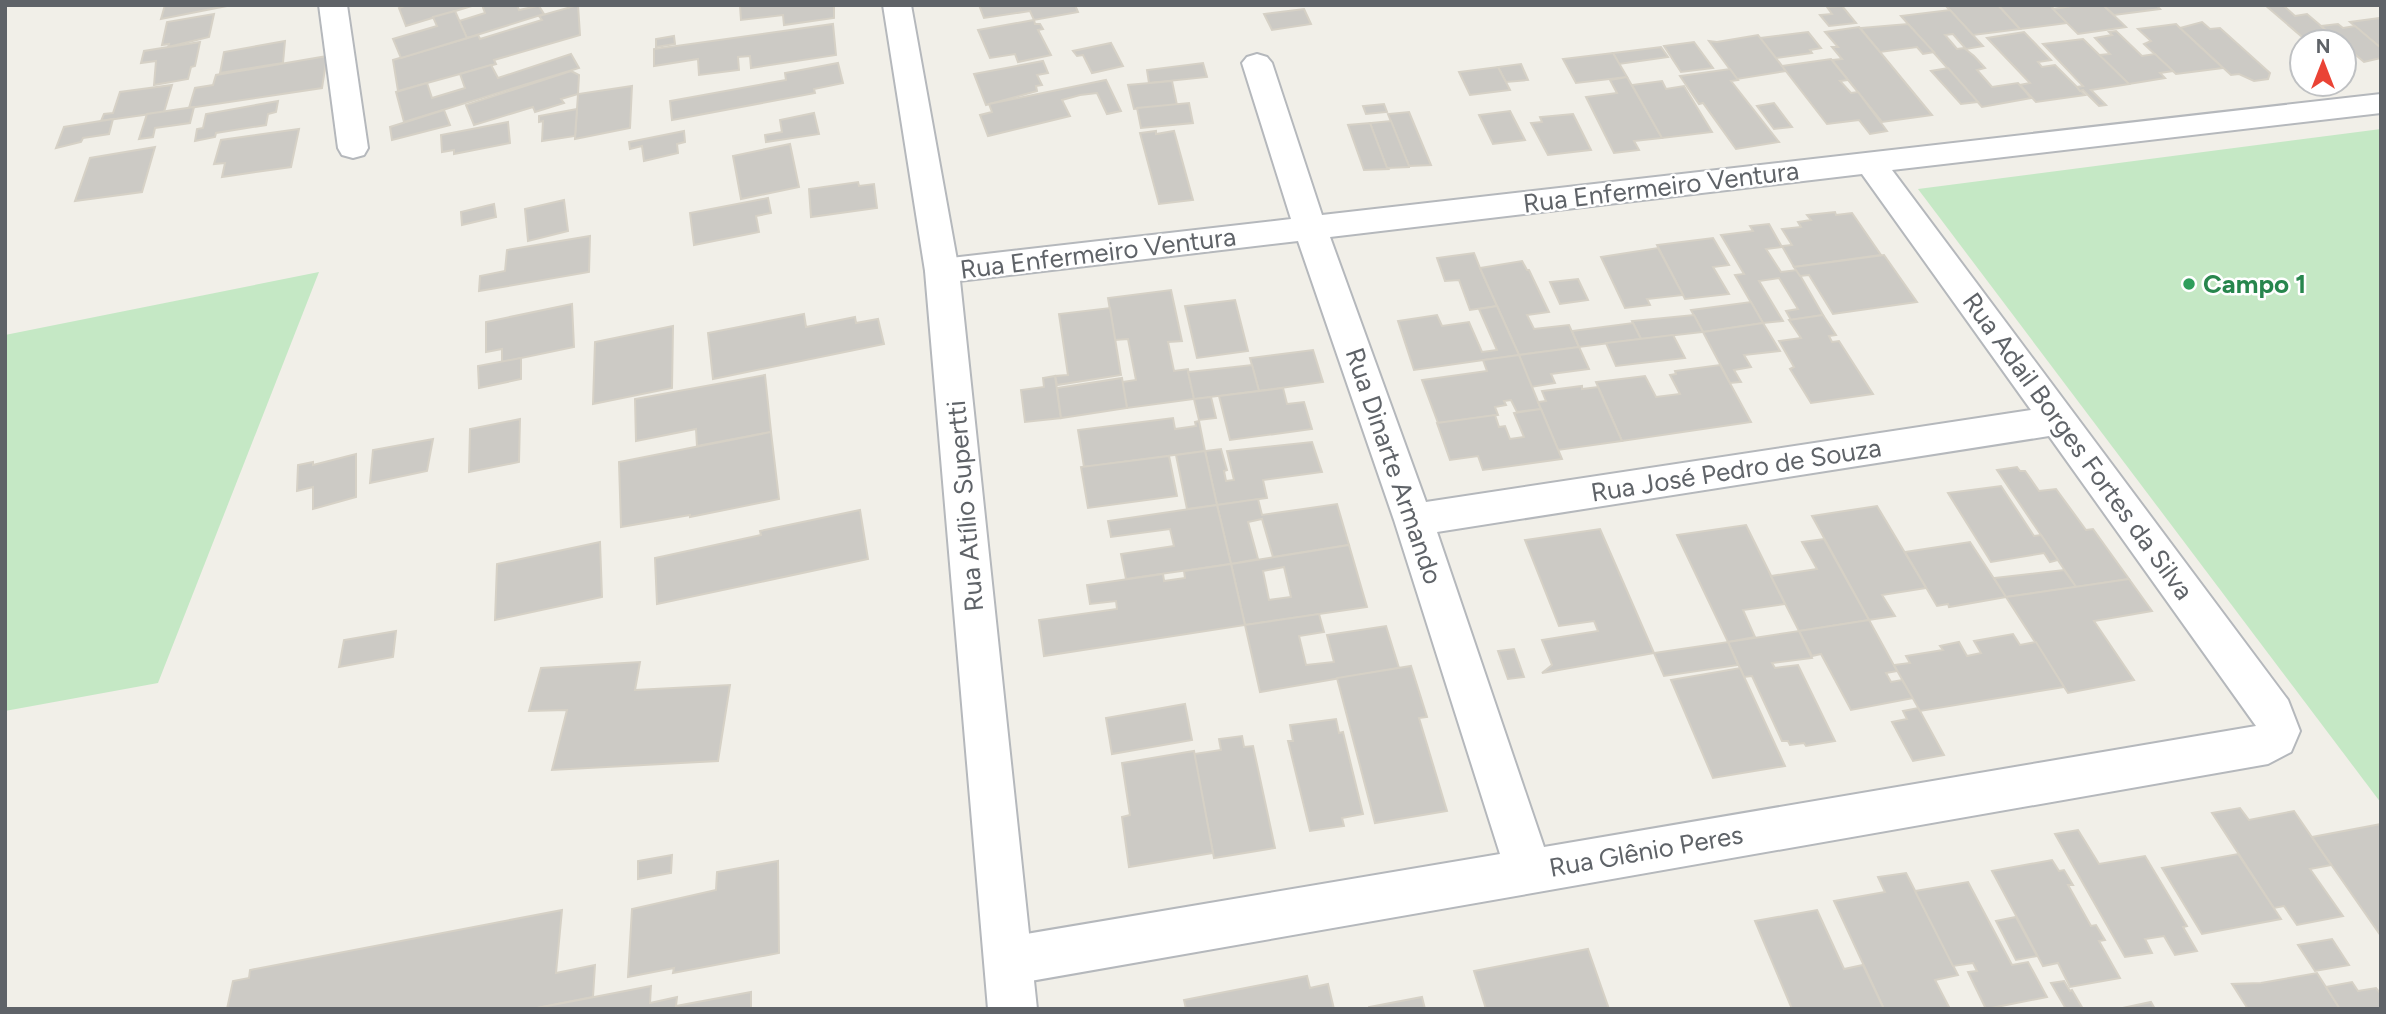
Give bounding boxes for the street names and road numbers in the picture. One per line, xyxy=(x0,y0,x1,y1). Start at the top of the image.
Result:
street label: Rua Enfermeiro Ventura xyxy=(1521,154,1801,220)
street label: Rua Enfermeiro Ventura xyxy=(958,220,1238,286)
street label: Rua Adail Borges Fortes da Silva xyxy=(1956,286,2200,606)
street label: Rua Dinarte Armando xyxy=(1339,344,1449,588)
street label: Rua Atílio Supertti xyxy=(940,399,990,613)
street label: Rua José Pedro de Souza xyxy=(1588,431,1884,509)
street label: Rua Glênio Peres xyxy=(1547,818,1745,884)

